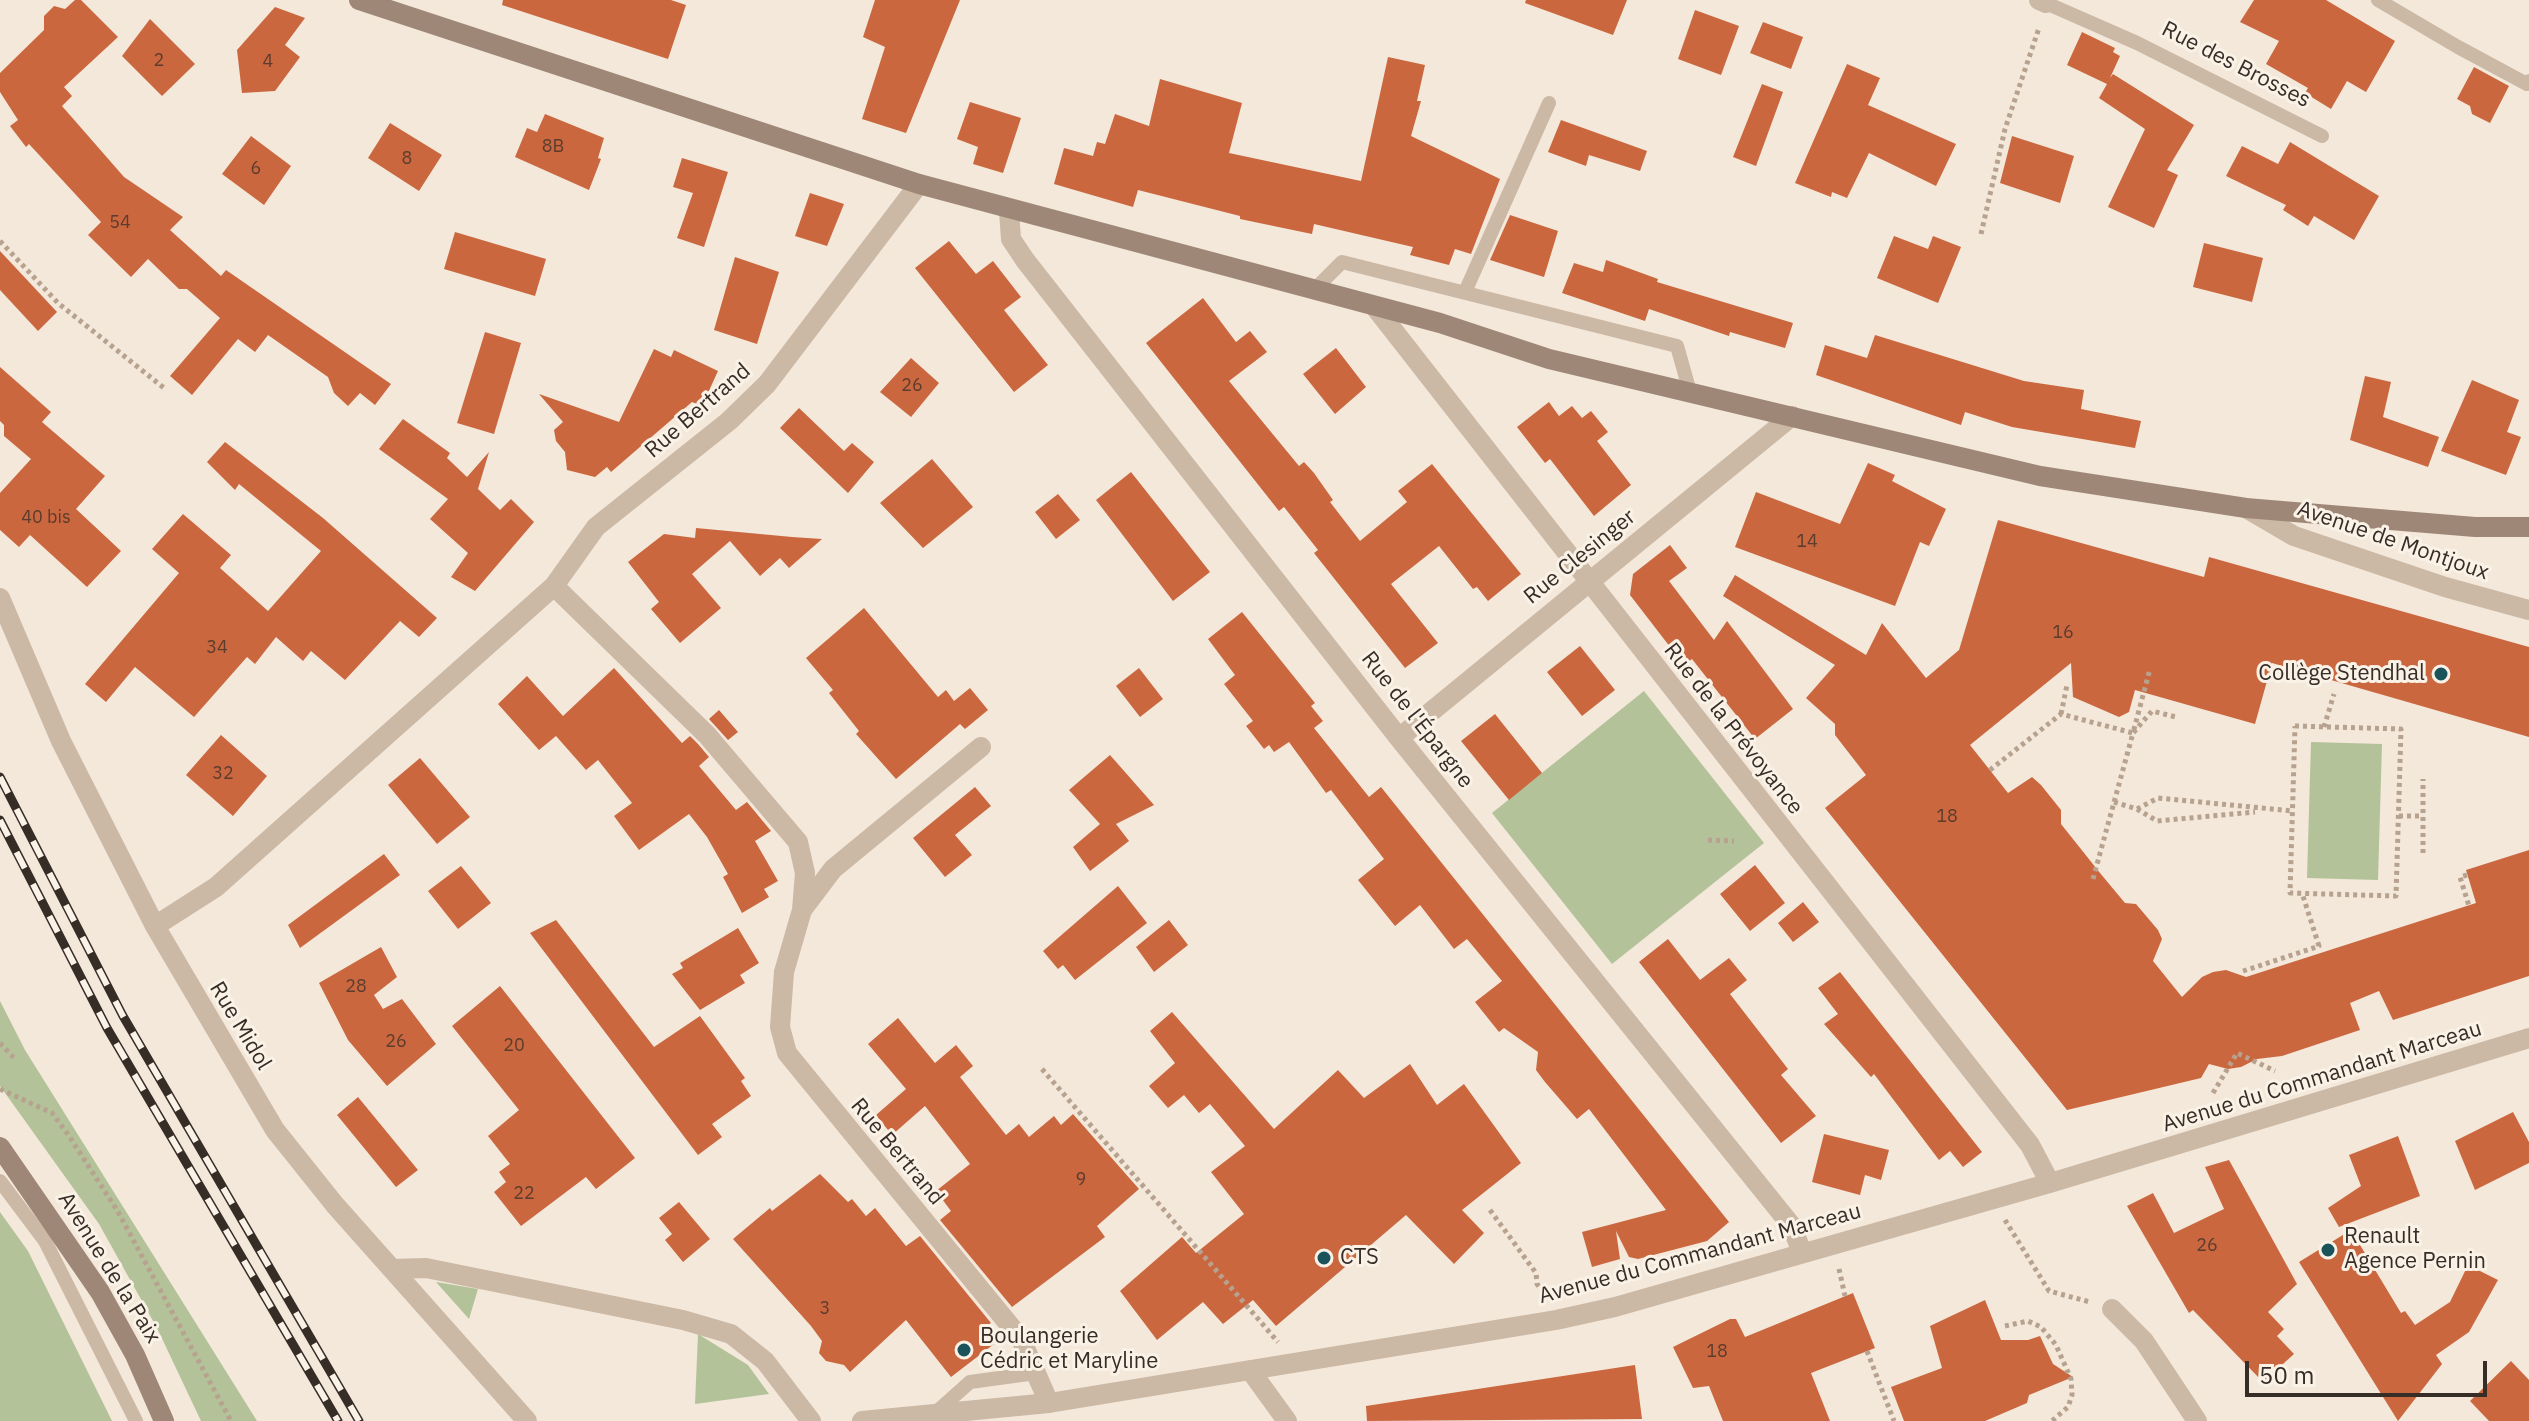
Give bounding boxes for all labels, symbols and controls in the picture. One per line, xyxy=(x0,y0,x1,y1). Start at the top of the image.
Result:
street label: Rue des Brosses xyxy=(2157,16,2315,114)
house number: 2 xyxy=(154,50,164,72)
house number: 4 xyxy=(263,51,273,73)
house number: 8B xyxy=(542,136,564,158)
house number: 8 xyxy=(402,148,412,170)
house number: 6 xyxy=(251,158,261,180)
house number: 54 xyxy=(109,212,131,234)
street label: Rue Bertrand xyxy=(640,358,756,464)
house number: 26 xyxy=(901,375,923,397)
street label: Avenue de Montjoux xyxy=(2294,496,2492,586)
street label: Rue Clesinger xyxy=(1519,504,1641,610)
house number: 40 bis xyxy=(21,507,71,529)
house number: 14 xyxy=(1796,531,1818,553)
house number: 16 xyxy=(2052,622,2074,644)
house number: 34 xyxy=(206,637,228,659)
street label: Rue de la Prévoyance xyxy=(1658,638,1808,820)
street label: Rue de l'Épargne xyxy=(1355,646,1479,794)
place label: Collège Stendhal xyxy=(2258,661,2425,687)
marker: Collège Stendhal xyxy=(2432,665,2450,683)
house number: 32 xyxy=(212,763,234,785)
house number: 18 xyxy=(1936,806,1958,828)
house number: 28 xyxy=(345,976,367,998)
street label: Rue Midol xyxy=(203,977,277,1075)
street label: Avenue du Commandant Marceau xyxy=(2159,1016,2485,1138)
house number: 26 xyxy=(385,1031,407,1053)
house number: 20 xyxy=(503,1035,525,1057)
street label: Rue Bertrand xyxy=(845,1093,949,1211)
house number: 9 xyxy=(1076,1169,1086,1191)
house number: 22 xyxy=(513,1183,535,1205)
street label: Avenue de la Paix xyxy=(52,1188,166,1348)
street label: Avenue du Commandant Marceau xyxy=(1536,1198,1864,1310)
place label: Renault Agence Pernin xyxy=(2344,1224,2486,1276)
house number: 26 xyxy=(2196,1235,2218,1257)
marker: Renault Agence Pernin xyxy=(2319,1241,2337,1259)
place label: CTS xyxy=(1340,1245,1379,1271)
marker: CTS xyxy=(1315,1249,1333,1267)
house number: 3 xyxy=(820,1298,830,1320)
place label: Boulangerie Cédric et Maryline xyxy=(980,1324,1158,1376)
marker: Boulangerie Cédric et Maryline xyxy=(955,1341,973,1359)
house number: 18 xyxy=(1706,1341,1728,1363)
scale bar xyxy=(2249,1345,2491,1395)
text: 50 m xyxy=(2259,1359,2314,1391)

